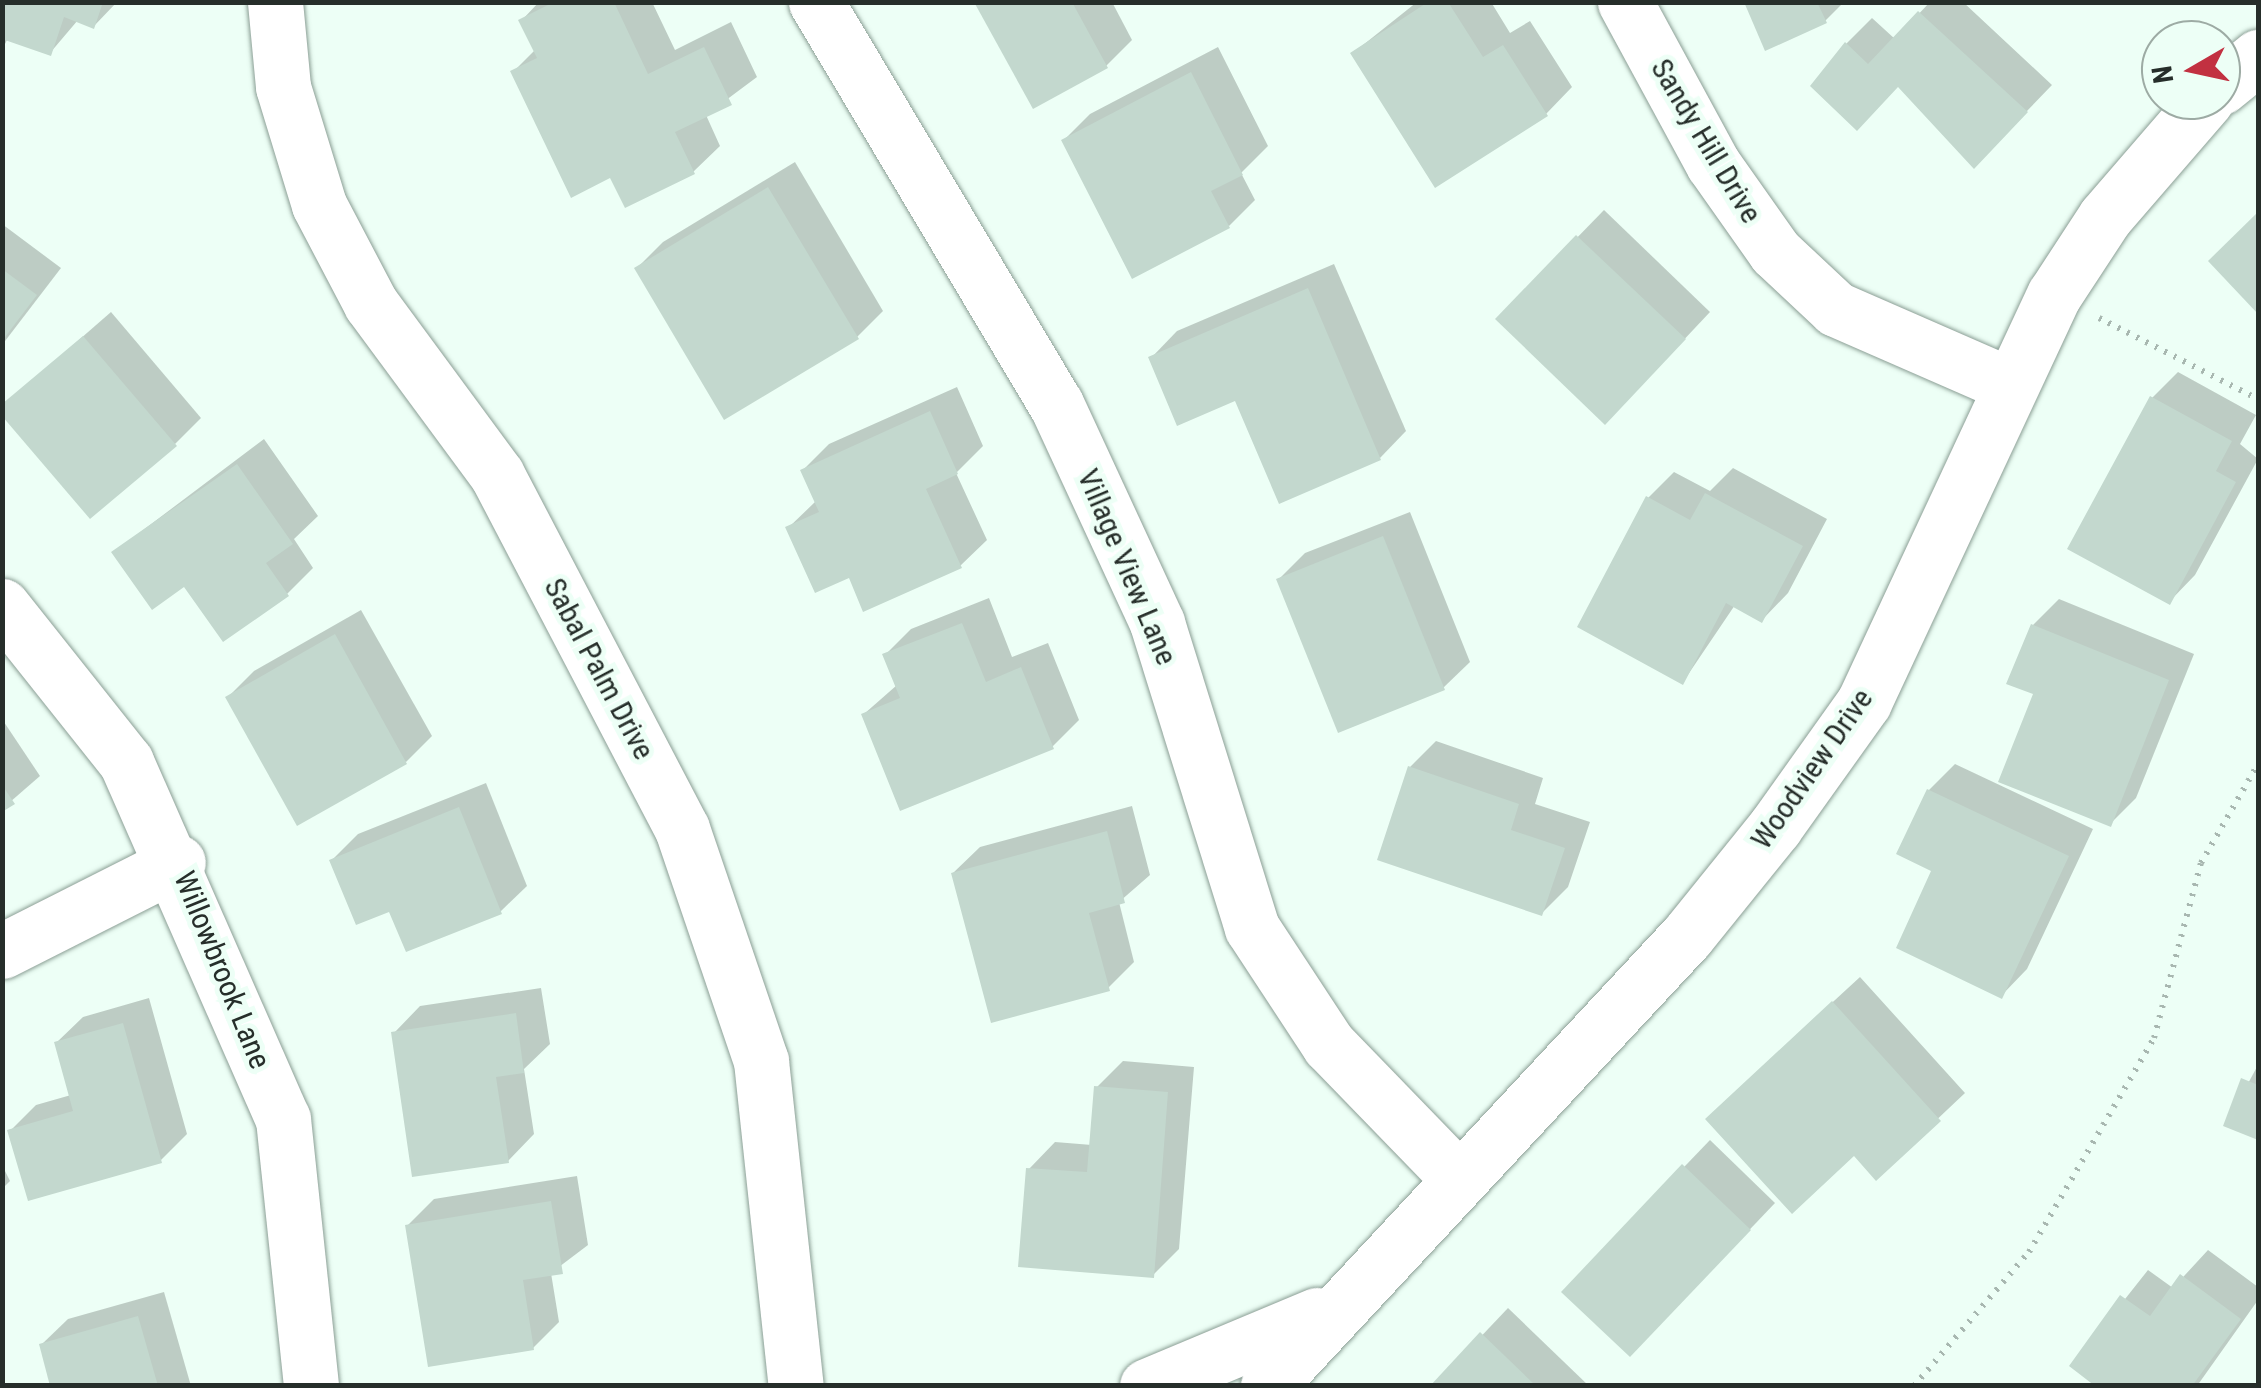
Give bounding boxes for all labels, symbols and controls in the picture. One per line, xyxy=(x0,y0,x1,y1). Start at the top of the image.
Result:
north arrow xyxy=(2141,20,2241,120)
street label: Sandy Hill Drive xyxy=(1643,53,1769,229)
text: N xyxy=(2145,63,2180,86)
street label: Village View Lane xyxy=(1070,464,1184,670)
street label: Sabal Palm Drive xyxy=(536,572,662,766)
street label: Woodview Drive xyxy=(1744,682,1880,856)
street label: Willowbrook Lane xyxy=(166,866,278,1074)

